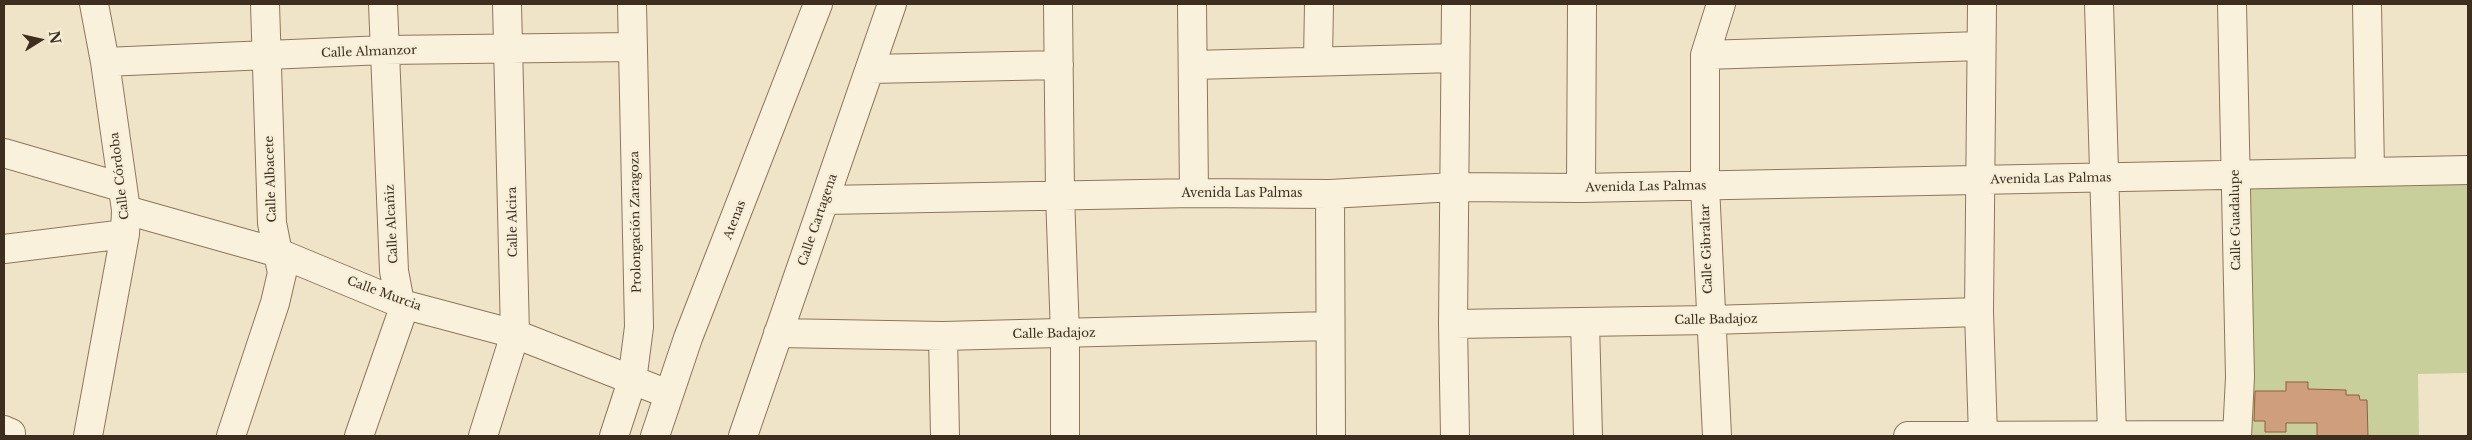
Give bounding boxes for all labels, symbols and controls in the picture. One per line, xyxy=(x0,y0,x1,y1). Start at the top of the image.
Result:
north arrow xyxy=(15,15,65,65)
text: N xyxy=(45,29,65,45)
street label: Calle Almanzor xyxy=(321,43,417,61)
street label: Calle Córdoba xyxy=(107,131,133,221)
street label: Calle Albacete xyxy=(262,135,280,223)
street label: Prolongación Zaragoza xyxy=(628,151,644,293)
street label: Calle Guadalupe xyxy=(2228,169,2244,271)
street label: Avenida Las Palmas xyxy=(1990,171,2112,187)
street label: Calle Cartagena xyxy=(795,172,841,268)
street label: Avenida Las Palmas xyxy=(1585,179,1707,195)
street label: Calle Alcañiz xyxy=(383,184,401,264)
street label: Calle Alcira xyxy=(505,187,521,257)
street label: Avenida Las Palmas xyxy=(1182,187,1302,201)
street label: Atenas xyxy=(721,198,749,242)
street label: Calle Gibraltar xyxy=(1698,204,1716,294)
street label: Calle Murcia xyxy=(345,274,423,314)
street label: Calle Badajoz xyxy=(1674,312,1758,328)
street label: Calle Badajoz xyxy=(1012,326,1096,342)

